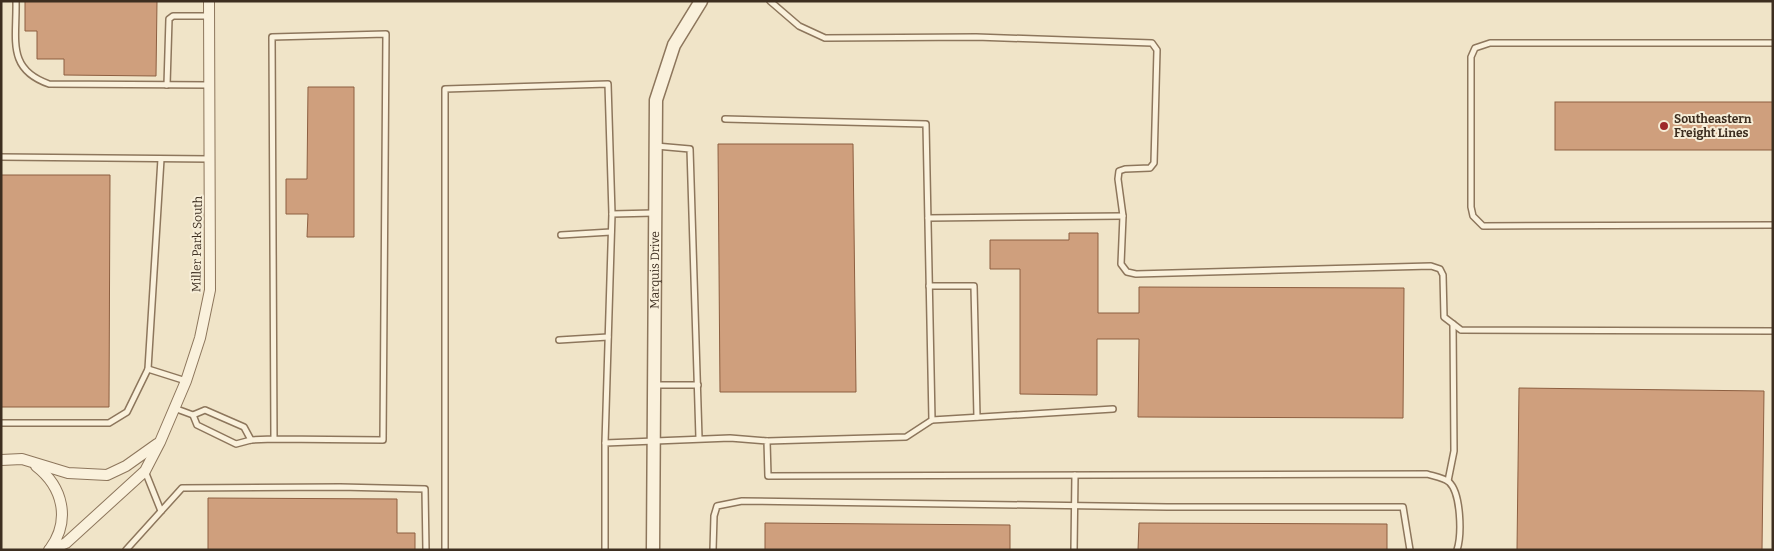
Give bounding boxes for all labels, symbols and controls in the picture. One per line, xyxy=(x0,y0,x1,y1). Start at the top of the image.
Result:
place label: Southeastern Freight Lines xyxy=(1674,112,1752,140)
marker: Southeastern Freight Lines xyxy=(1658,120,1670,132)
street label: Miller Park South xyxy=(189,195,205,292)
street label: Marquis Drive xyxy=(648,231,662,309)

